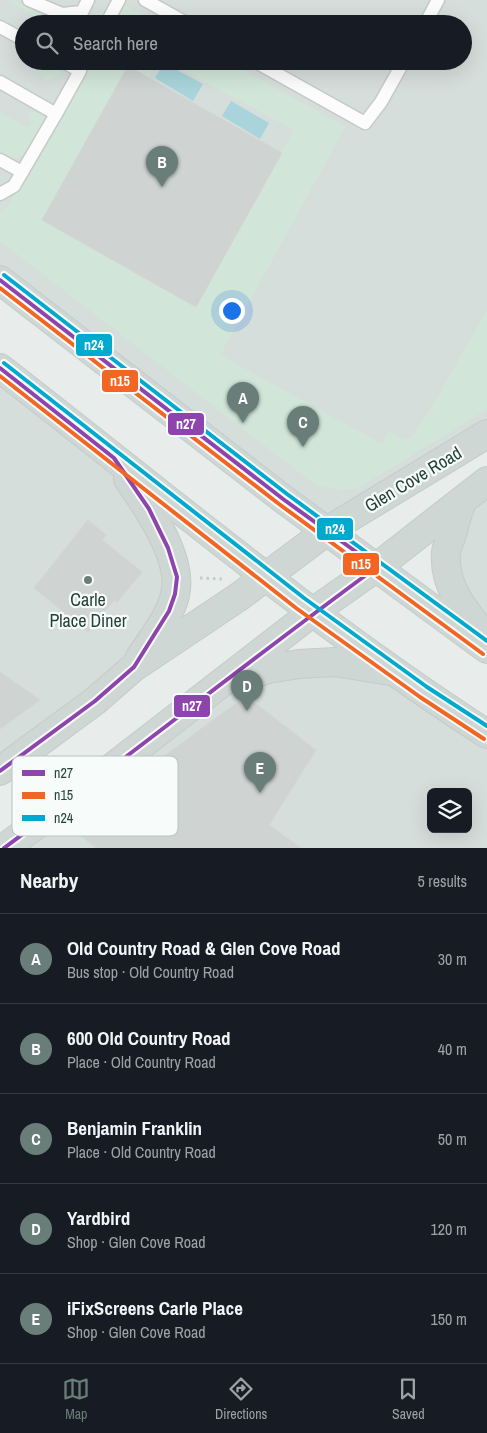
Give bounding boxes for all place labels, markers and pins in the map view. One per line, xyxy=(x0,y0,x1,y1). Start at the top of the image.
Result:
pin: B xyxy=(146,146,178,187)
pin: A xyxy=(227,382,259,423)
pin: C xyxy=(287,406,319,447)
marker: Carle Place Diner xyxy=(82,574,94,586)
place label: Carle Place Diner xyxy=(49,587,127,633)
pin: D xyxy=(231,670,263,711)
pin: E xyxy=(244,752,276,793)

